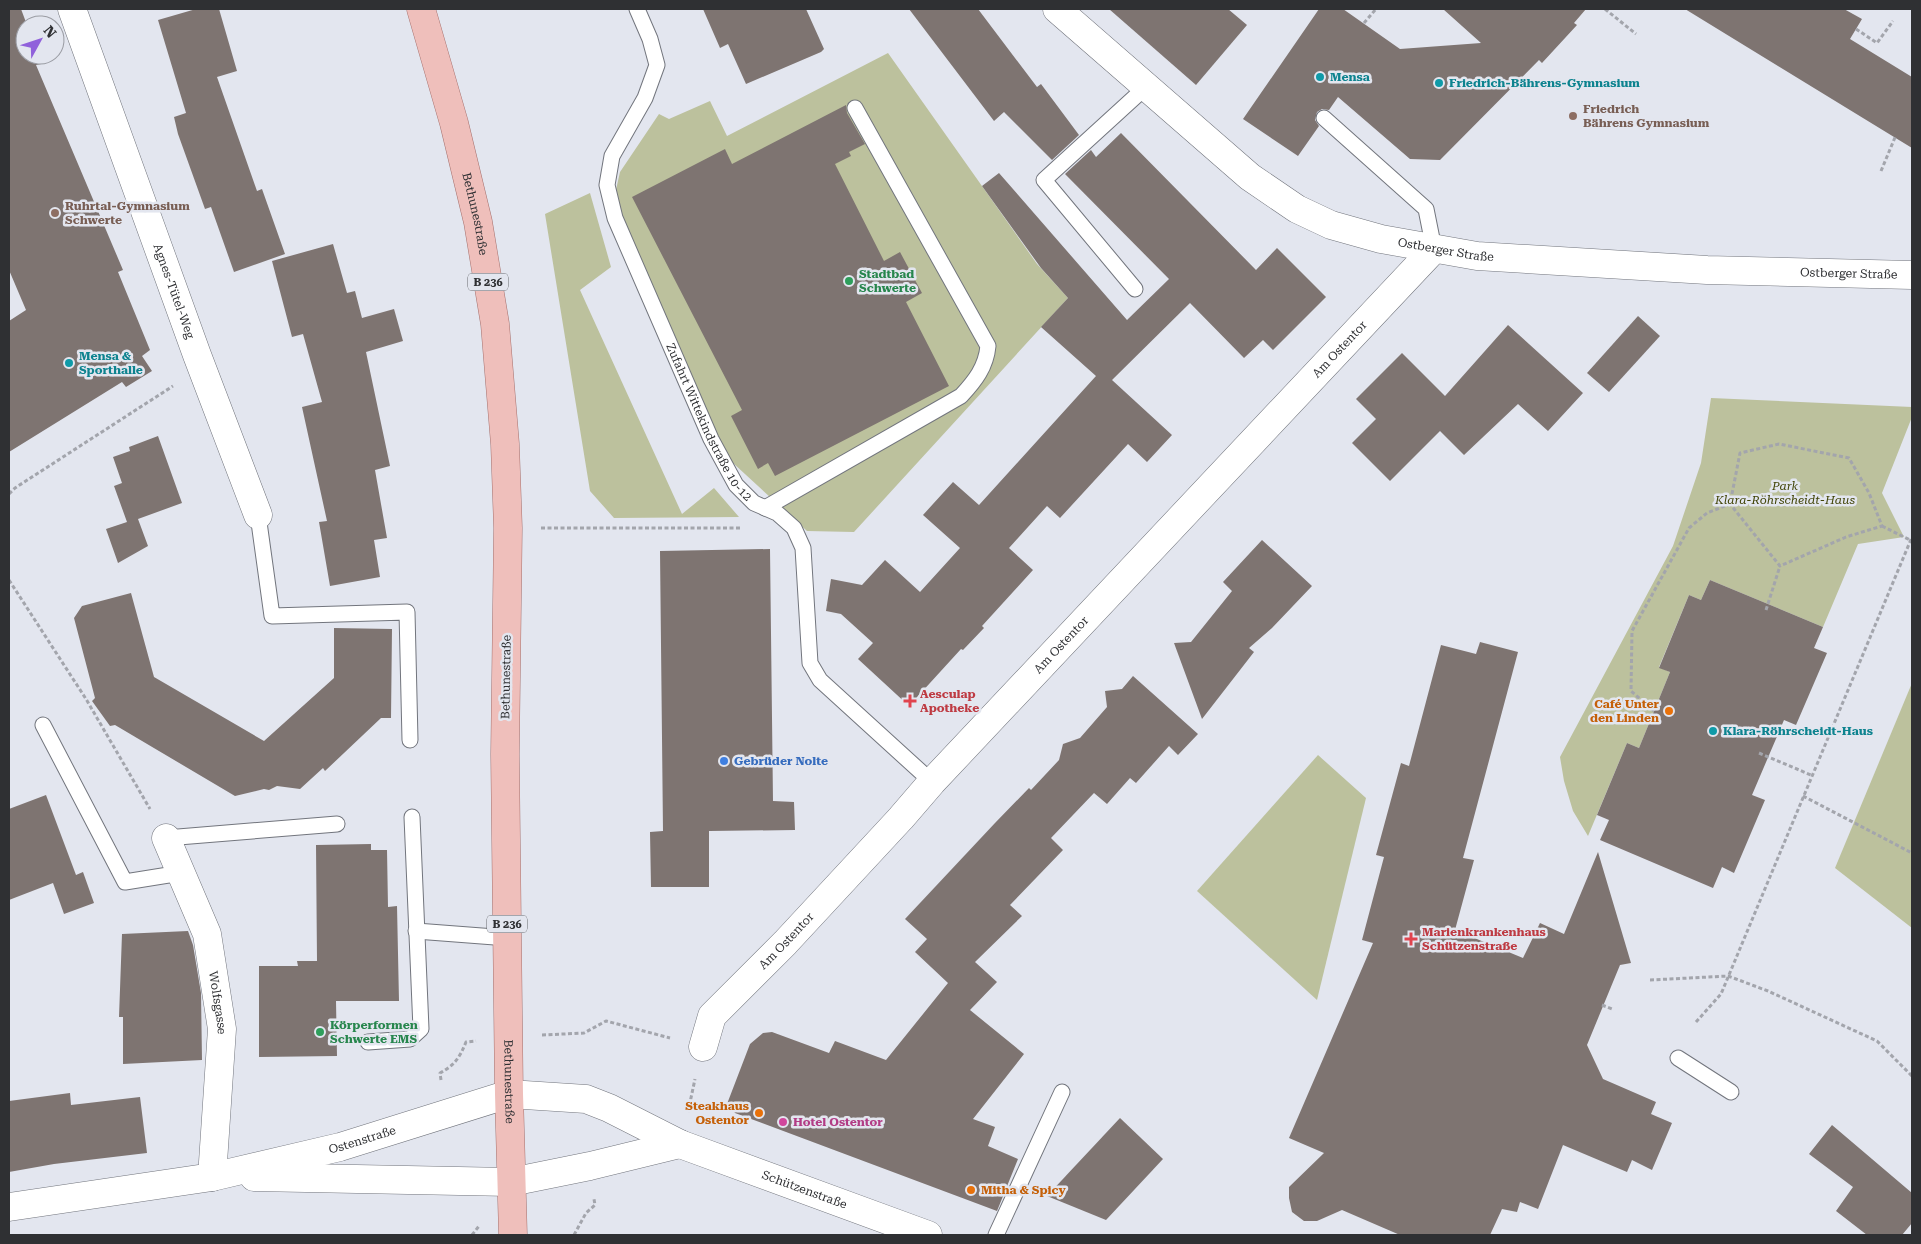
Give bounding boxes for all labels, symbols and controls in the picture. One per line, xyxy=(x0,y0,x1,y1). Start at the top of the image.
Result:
north arrow xyxy=(15,15,65,65)
text: N xyxy=(40,22,60,41)
place label: Mensa xyxy=(1330,70,1370,84)
marker: Mensa xyxy=(1314,71,1326,83)
place label: Friedrich-Bährens-Gymnasium xyxy=(1449,76,1640,90)
marker: Friedrich-Bährens-Gymnasium xyxy=(1433,77,1445,89)
place label: Friedrich Bährens Gymnasium xyxy=(1583,102,1710,130)
marker: Friedrich Bährens Gymnasium xyxy=(1567,110,1579,122)
street label: Bethunestraße xyxy=(459,171,490,257)
place label: Ruhrtal-Gymnasium Schwerte xyxy=(65,199,190,227)
marker: Ruhrtal-Gymnasium Schwerte xyxy=(49,207,61,219)
street label: Ostberger Straße xyxy=(1397,235,1495,264)
street label: Agnes-Tütel-Weg xyxy=(150,242,198,341)
street label: Ostberger Straße xyxy=(1800,265,1898,282)
place label: Stadtbad Schwerte xyxy=(859,267,916,295)
road number: B 236 xyxy=(468,274,508,290)
marker: Stadtbad Schwerte xyxy=(843,275,855,287)
street label: Am Ostentor xyxy=(1309,318,1370,381)
street label: Zufahrt Wittekindstraße 10-12 xyxy=(663,341,755,504)
place label: Mensa & Sporthalle xyxy=(79,349,143,377)
marker: Mensa & Sporthalle xyxy=(63,357,75,369)
park label: Park Klara-Röhrscheidt-Haus xyxy=(1714,479,1855,507)
street label: Am Ostentor xyxy=(1031,613,1091,676)
street label: Bethunestraße xyxy=(498,634,514,719)
place label: Aesculap Apotheke xyxy=(920,687,979,715)
marker: Aesculap Apotheke xyxy=(904,695,916,707)
place label: Café Unter den Linden xyxy=(1590,697,1660,725)
marker: Café Unter den Linden xyxy=(1663,705,1675,717)
place label: Klara-Röhrscheidt-Haus xyxy=(1723,724,1873,738)
marker: Klara-Röhrscheidt-Haus xyxy=(1707,725,1719,737)
place label: Gebrüder Nolte xyxy=(734,754,828,768)
marker: Gebrüder Nolte xyxy=(718,755,730,767)
street label: Am Ostentor xyxy=(756,910,817,972)
road number: B 236 xyxy=(487,916,527,932)
place label: Marienkrankenhaus Schützenstraße xyxy=(1422,925,1546,953)
marker: Marienkrankenhaus Schützenstraße xyxy=(1404,932,1418,946)
street label: Wolfsgasse xyxy=(206,970,229,1035)
place label: Körperformen Schwerte EMS xyxy=(330,1018,418,1046)
marker: Körperformen Schwerte EMS xyxy=(314,1026,326,1038)
street label: Bethunestraße xyxy=(501,1039,517,1124)
place label: Steakhaus Ostentor xyxy=(685,1099,750,1127)
marker: Steakhaus Ostentor xyxy=(753,1107,765,1119)
place label: Hotel Ostentor xyxy=(793,1115,883,1129)
marker: Hotel Ostentor xyxy=(777,1116,789,1128)
street label: Ostenstraße xyxy=(327,1123,398,1156)
street label: Schützenstraße xyxy=(760,1168,849,1212)
place label: Mitha & Spicy xyxy=(981,1183,1066,1197)
marker: Mitha & Spicy xyxy=(965,1184,977,1196)

